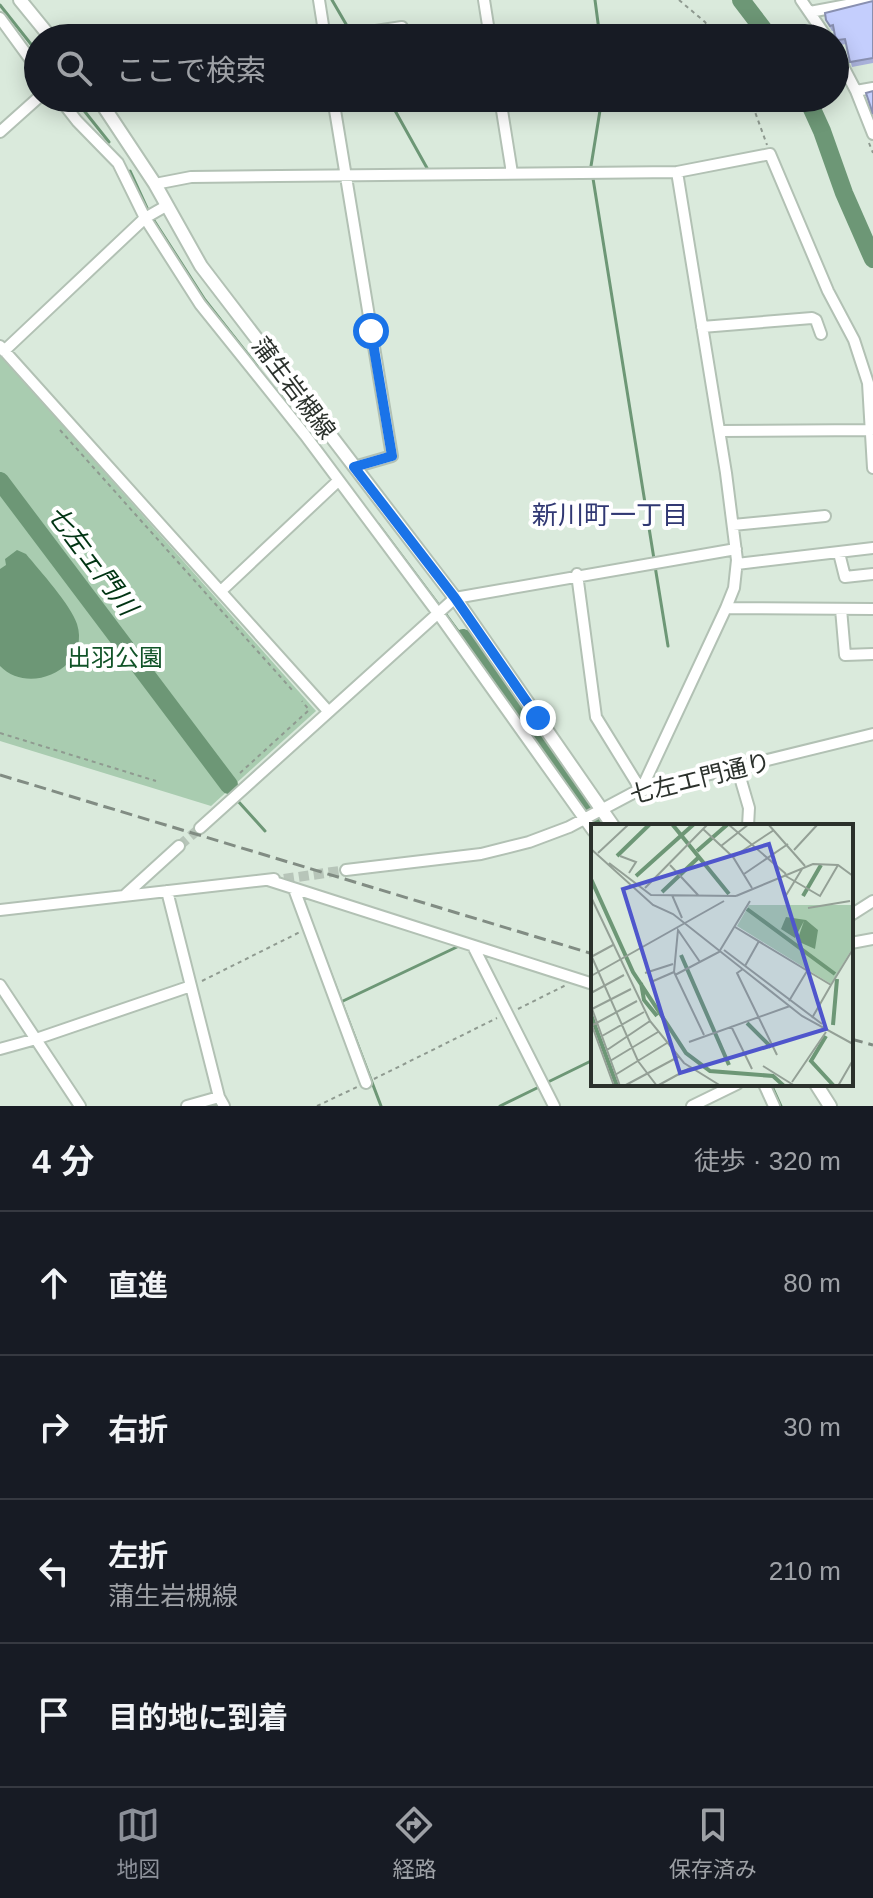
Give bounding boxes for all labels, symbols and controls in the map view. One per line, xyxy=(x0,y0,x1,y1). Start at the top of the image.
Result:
search box xyxy=(24,24,849,112)
icon: search xyxy=(52,46,96,90)
text: ここで検索 xyxy=(116,54,266,87)
route start xyxy=(353,313,389,349)
street label: 蒲生岩槻線 xyxy=(247,332,341,444)
water label: 七左ェ門川 xyxy=(41,499,145,623)
district label: 新川町一丁目 xyxy=(532,500,688,530)
park label: 出羽公園 xyxy=(67,644,163,671)
route end xyxy=(520,700,556,736)
street label: 七左エ門通り xyxy=(627,747,773,809)
inset map xyxy=(591,824,853,1086)
text: 4 分 xyxy=(32,1142,94,1180)
text: 徒歩 · 320 m xyxy=(694,1146,841,1176)
icon: ahead xyxy=(32,1261,76,1305)
text: 80 m xyxy=(783,1268,841,1298)
text: 直進 xyxy=(108,1269,168,1302)
icon: right xyxy=(32,1405,76,1449)
text: 30 m xyxy=(783,1412,841,1442)
text: 右折 xyxy=(108,1413,168,1446)
text: 左折 xyxy=(108,1539,168,1572)
icon: left xyxy=(32,1549,76,1593)
text: 210 m xyxy=(769,1556,841,1586)
text: 蒲生岩槻線 xyxy=(108,1581,238,1611)
icon: arrive xyxy=(32,1693,76,1737)
text: 目的地に到着 xyxy=(108,1701,288,1734)
tab: 地図 xyxy=(116,1803,160,1883)
tab: 経路 xyxy=(392,1803,437,1883)
tab: 保存済み xyxy=(669,1803,757,1883)

